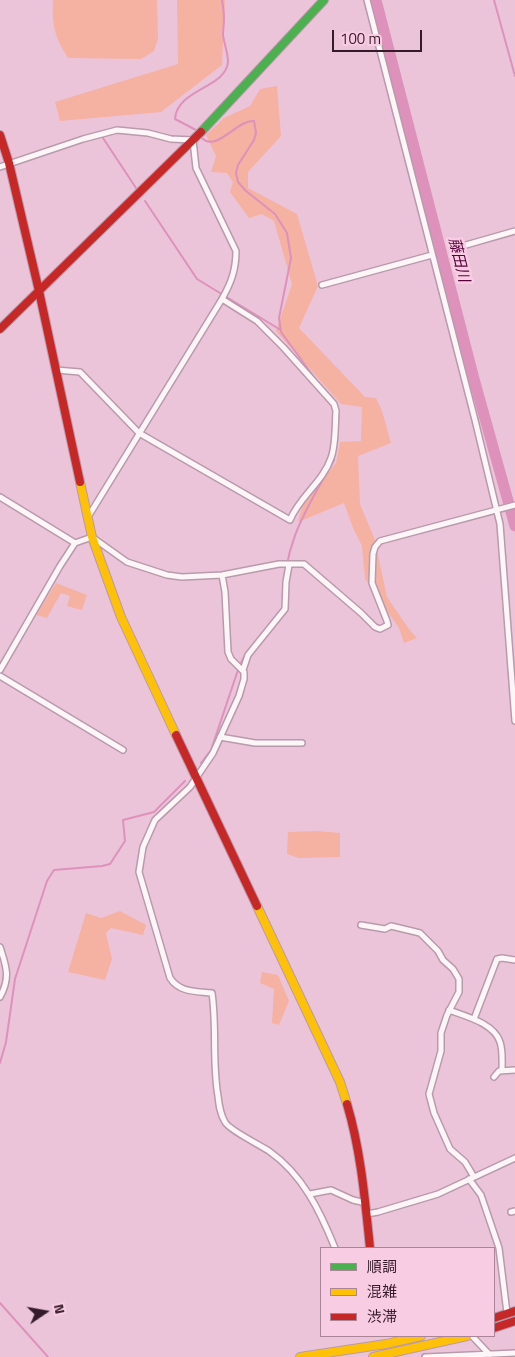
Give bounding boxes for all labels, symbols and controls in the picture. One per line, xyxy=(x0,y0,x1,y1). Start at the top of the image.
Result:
scale bar xyxy=(335,20,425,52)
text: 100 m xyxy=(340,27,381,50)
water label: 藤田川 xyxy=(444,236,472,284)
legend xyxy=(320,1247,495,1337)
text: 順調 xyxy=(367,1255,397,1278)
text: 混雑 xyxy=(367,1280,397,1303)
north arrow xyxy=(20,1287,70,1337)
text: N xyxy=(49,1302,71,1316)
text: 渋滞 xyxy=(367,1305,397,1328)

